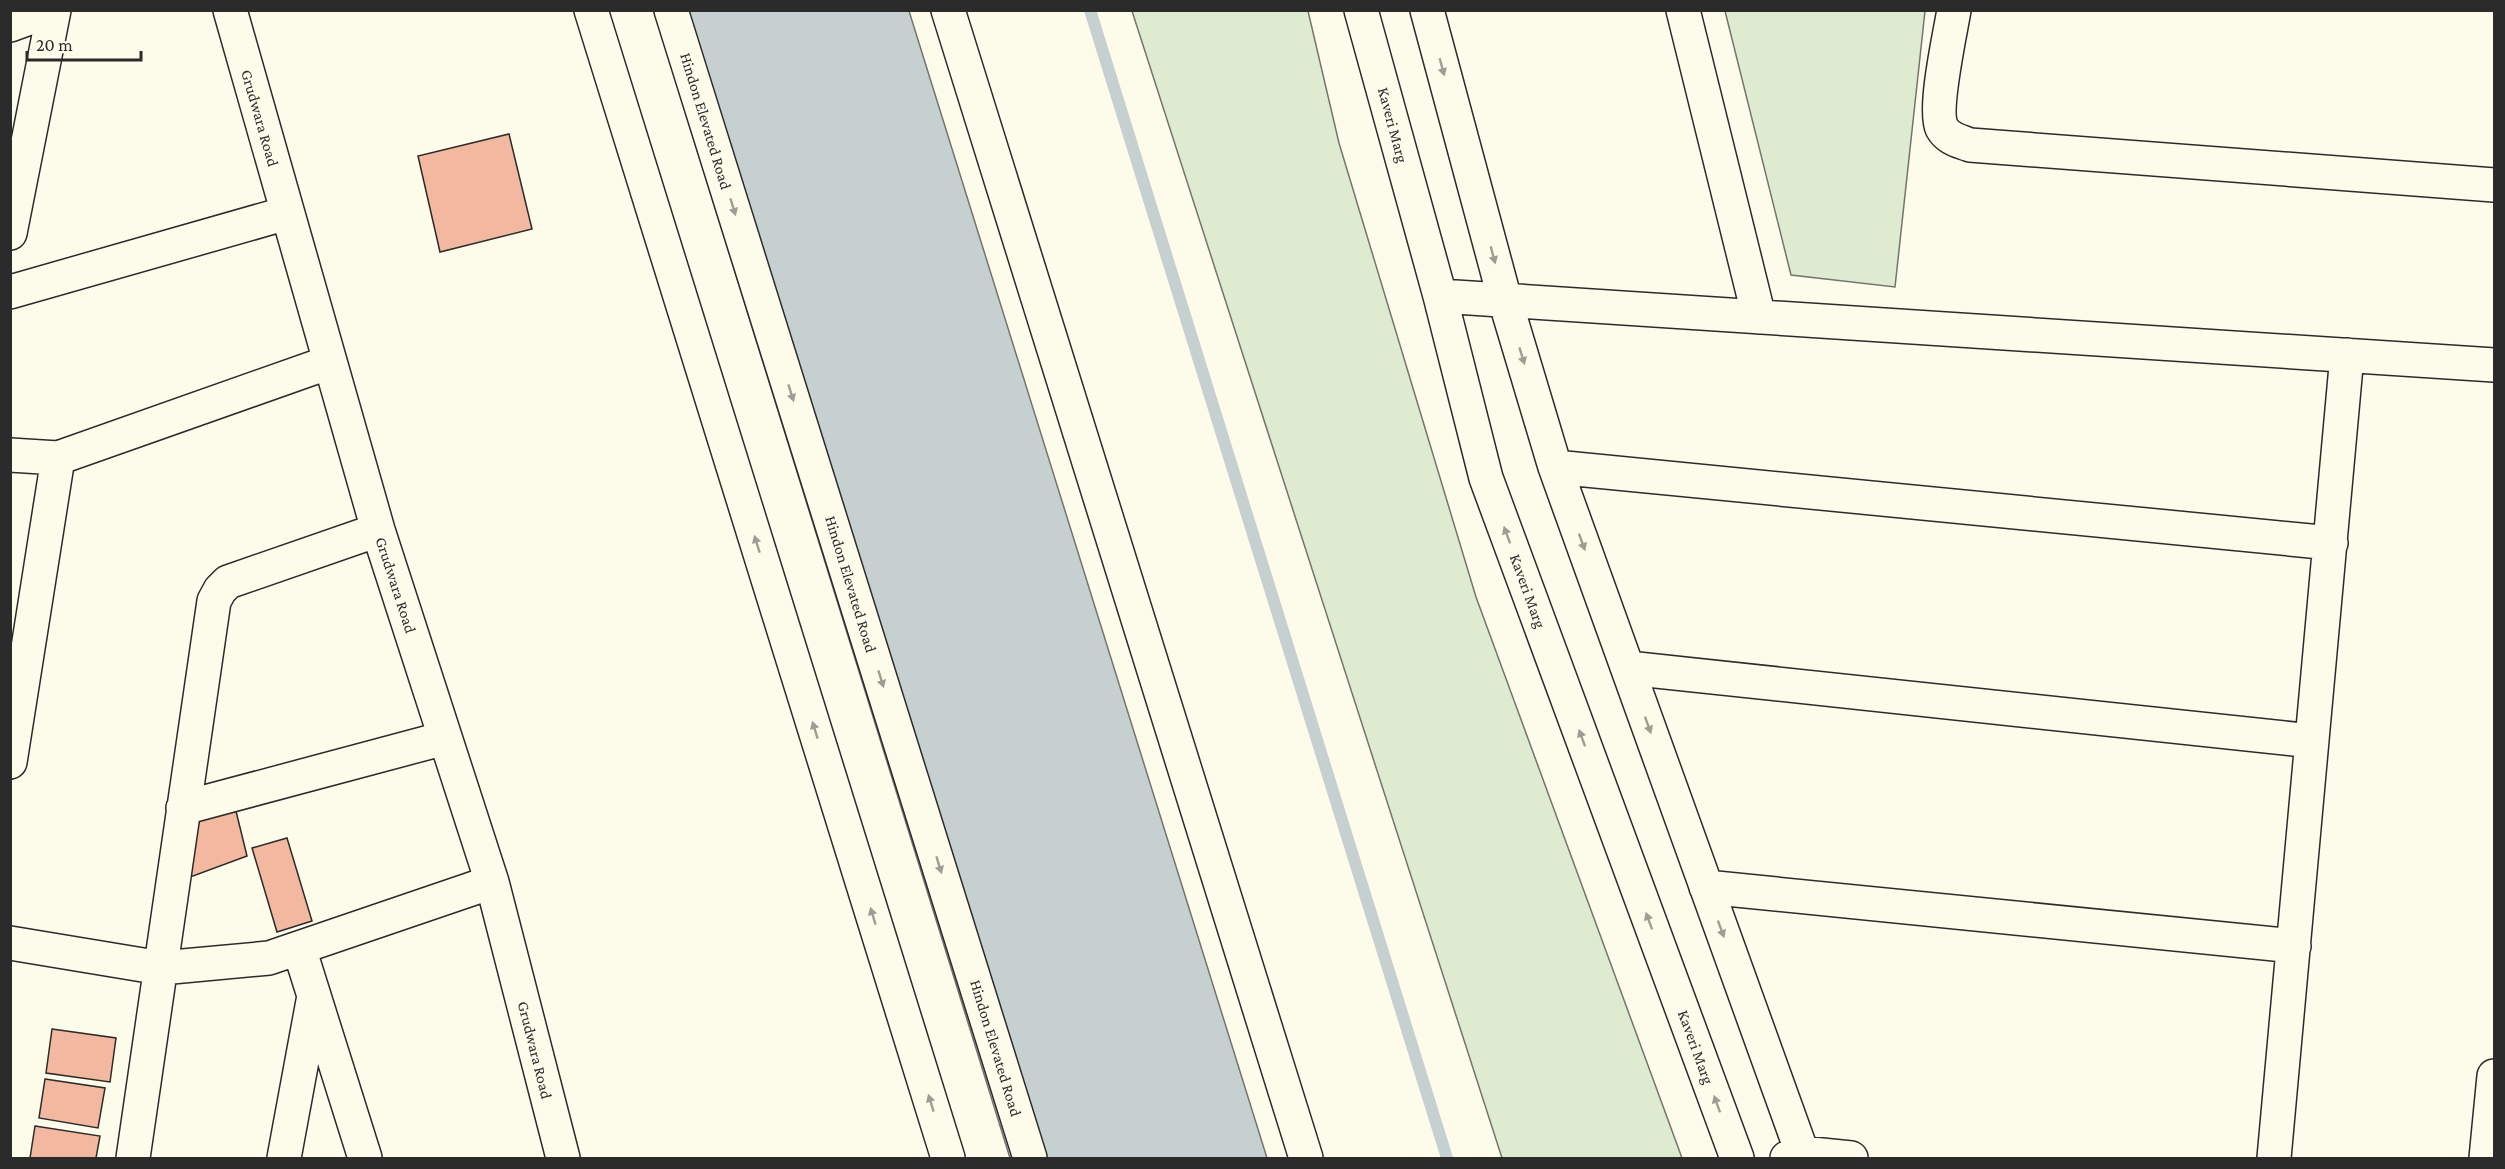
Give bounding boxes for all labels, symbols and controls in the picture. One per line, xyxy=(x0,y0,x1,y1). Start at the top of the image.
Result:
scale bar xyxy=(27,24,141,62)
text: 20 m xyxy=(36,35,73,55)
street label: Hindon Elevated Road xyxy=(677,51,735,192)
one-way arrow xyxy=(1438,58,1447,76)
street label: Grudwara Road xyxy=(238,68,282,169)
street label: Kaveri Marg xyxy=(1374,85,1411,165)
one-way arrow xyxy=(729,198,738,216)
one-way arrow xyxy=(1489,246,1498,264)
one-way arrow xyxy=(1518,347,1527,365)
one-way arrow xyxy=(787,384,796,402)
street label: Hindon Elevated Road xyxy=(822,514,880,655)
one-way arrow xyxy=(1501,526,1511,544)
one-way arrow xyxy=(1578,533,1588,551)
street label: Grudwara Road xyxy=(372,535,420,636)
one-way arrow xyxy=(752,535,761,553)
street label: Kaveri Marg xyxy=(1506,552,1549,631)
one-way arrow xyxy=(876,670,886,688)
one-way arrow xyxy=(1644,716,1654,734)
one-way arrow xyxy=(810,721,819,739)
one-way arrow xyxy=(1576,729,1586,747)
one-way arrow xyxy=(935,856,944,874)
one-way arrow xyxy=(868,907,877,925)
one-way arrow xyxy=(1644,912,1654,930)
one-way arrow xyxy=(1717,920,1727,938)
street label: Hindon Elevated Road xyxy=(967,978,1025,1119)
street label: Grudwara Road xyxy=(515,999,555,1101)
street label: Kaveri Marg xyxy=(1674,1008,1717,1087)
one-way arrow xyxy=(926,1094,935,1112)
one-way arrow xyxy=(1711,1094,1721,1112)

